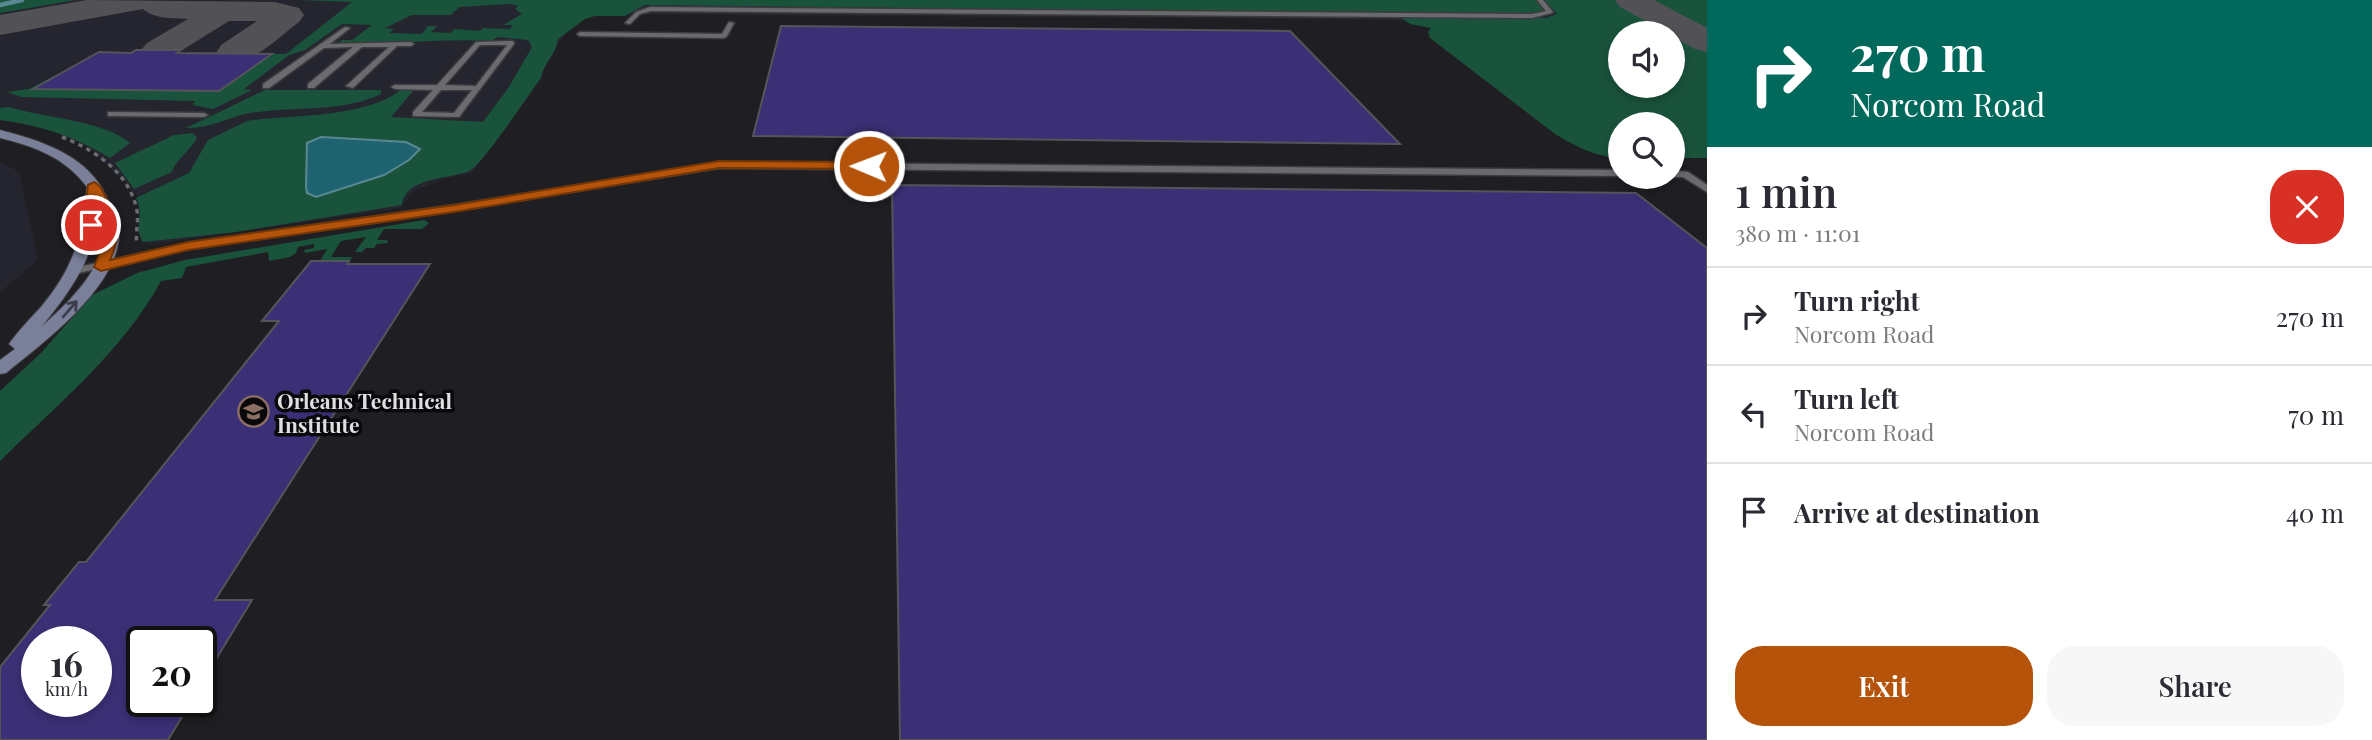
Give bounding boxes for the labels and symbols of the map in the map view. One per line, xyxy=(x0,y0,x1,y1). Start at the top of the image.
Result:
position arrow xyxy=(832,129,906,203)
pin xyxy=(61,195,121,255)
one-way arrow xyxy=(62,300,78,318)
place label: Orleans Technical Institute xyxy=(277,386,452,438)
school or university icon: Orleans Technical Institute xyxy=(237,395,271,429)
speed limit sign: 20 xyxy=(126,626,217,717)

